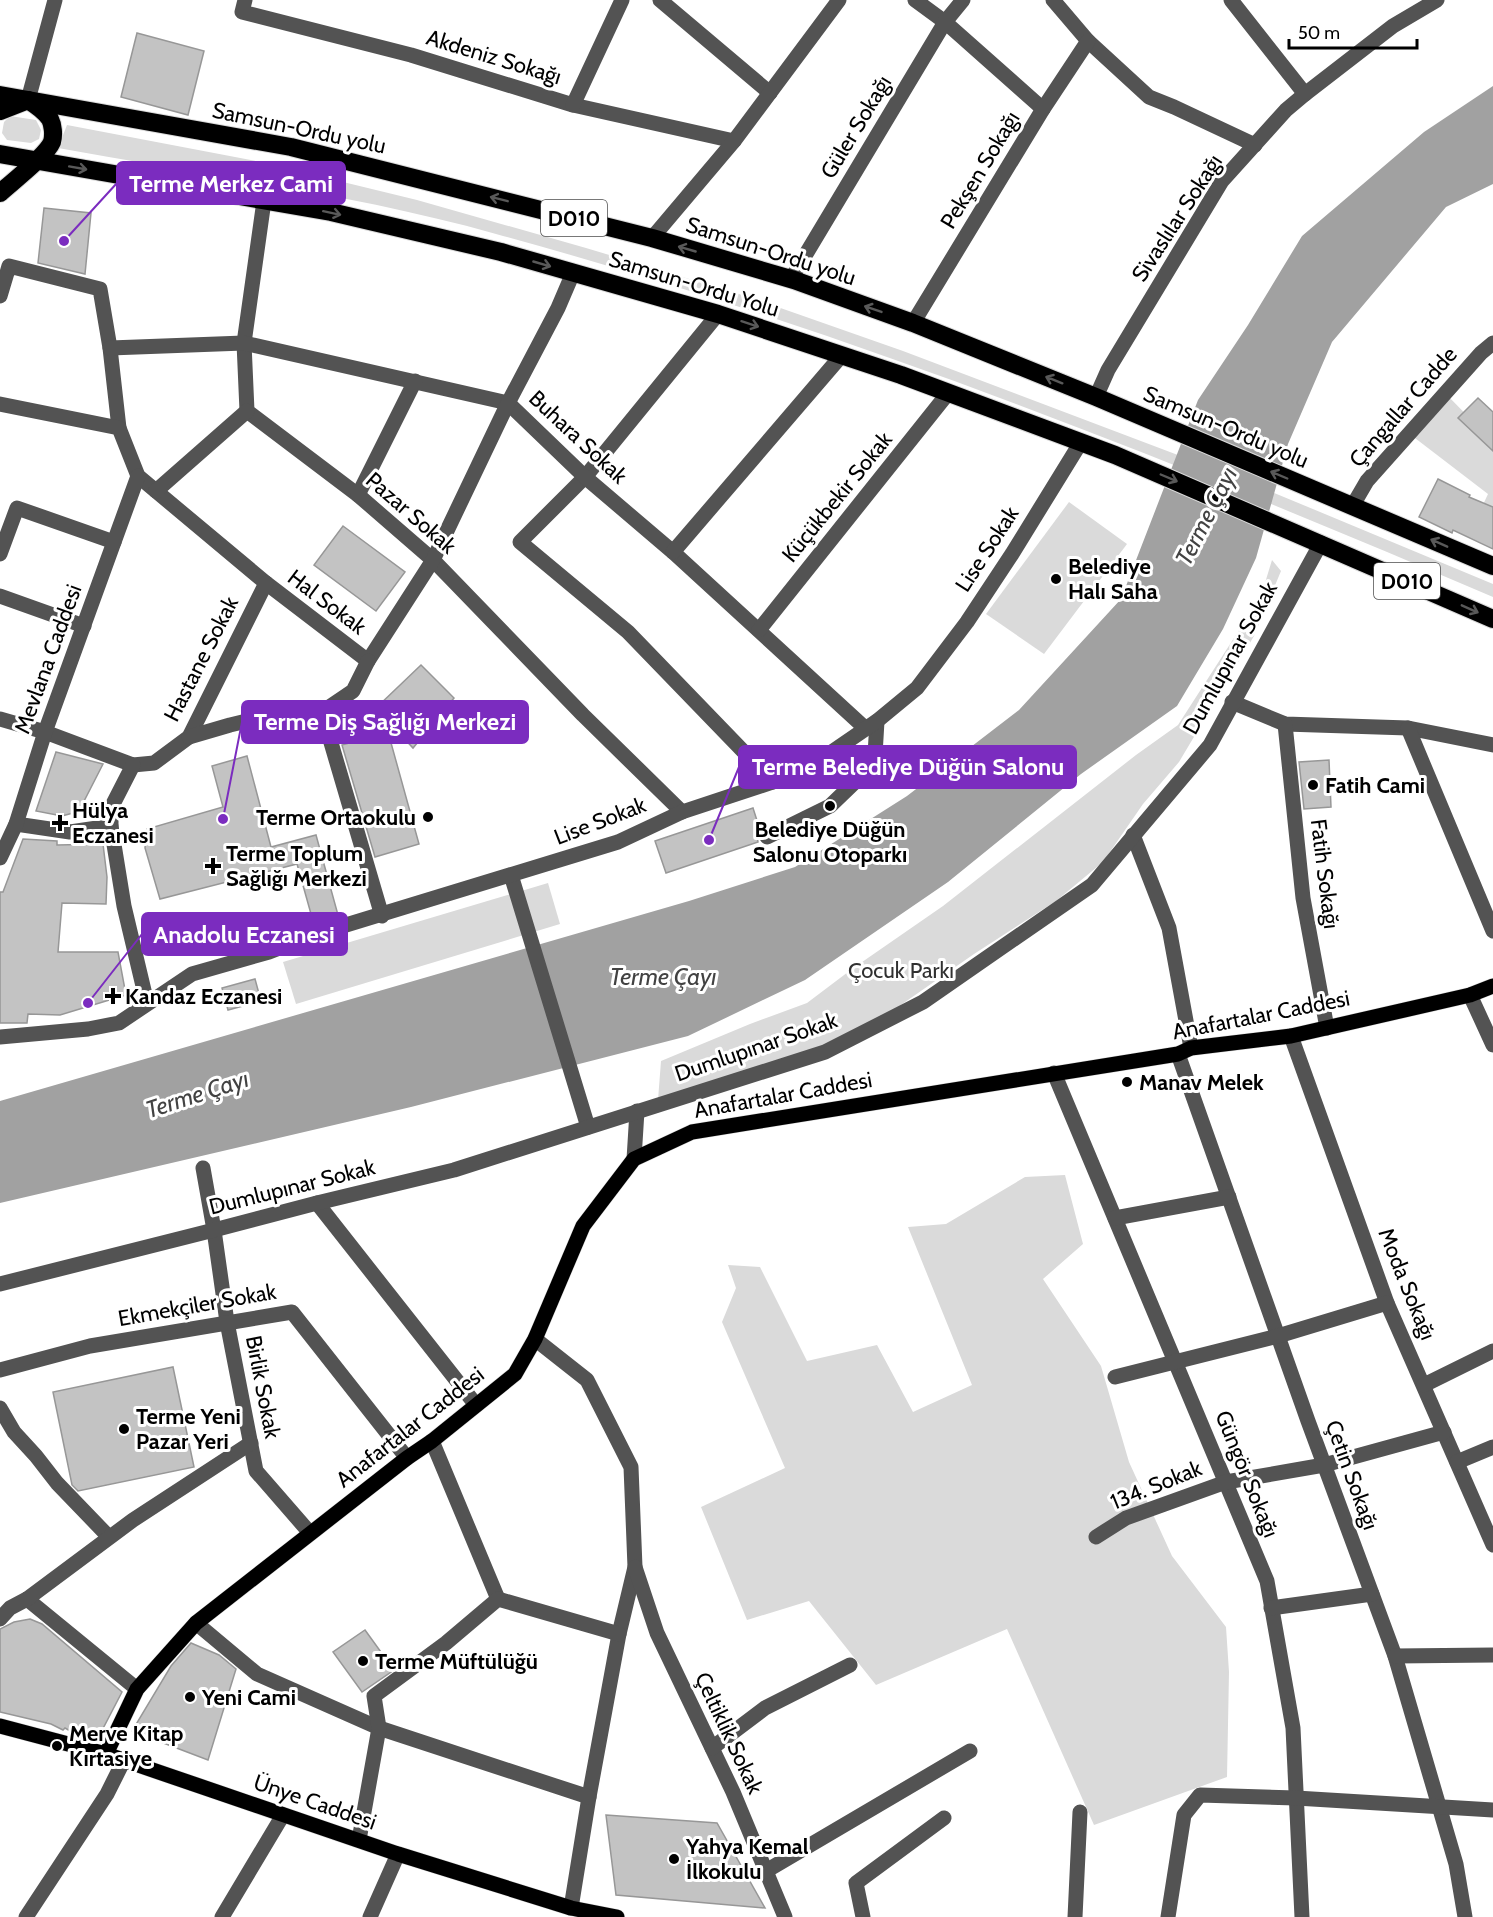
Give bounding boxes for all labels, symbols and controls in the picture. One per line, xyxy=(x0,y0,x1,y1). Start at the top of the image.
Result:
scale bar xyxy=(1289,12,1416,50)
text: 50 m xyxy=(1298,22,1340,44)
street label: Akdeniz Sokağı xyxy=(423,24,565,90)
street label: Güler Sokağı xyxy=(815,71,897,183)
street label: Samsun-Ordu yolu xyxy=(210,96,388,160)
street label: Pekşen Sokağı xyxy=(934,107,1026,233)
street label: Sivaslılar Sokağı xyxy=(1126,149,1228,287)
callout: Terme Merkez Cami xyxy=(117,162,345,204)
one-way arrow xyxy=(68,163,88,174)
text: Terme Merkez Cami xyxy=(129,169,333,198)
one-way arrow xyxy=(489,193,508,205)
road number: D010 xyxy=(541,200,607,236)
one-way arrow xyxy=(322,208,342,219)
street label: Samsun-Ordu yolu xyxy=(683,211,859,291)
one-way arrow xyxy=(678,243,697,254)
street label: Samsun-Ordu Yolu xyxy=(606,245,782,323)
one-way arrow xyxy=(532,259,551,270)
one-way arrow xyxy=(864,303,882,314)
one-way arrow xyxy=(740,320,759,331)
street label: Çangallar Cadde xyxy=(1343,341,1463,473)
one-way arrow xyxy=(1045,374,1064,385)
street label: Samsun-Ordu yolu xyxy=(1139,380,1313,474)
street label: Buhara Sokak xyxy=(523,385,633,489)
street label: Küçükbekir Sokak xyxy=(776,426,898,568)
water label: Terme Çayı xyxy=(1169,462,1243,570)
street label: Pazar Sokak xyxy=(360,466,462,560)
one-way arrow xyxy=(1270,469,1289,480)
one-way arrow xyxy=(1159,473,1177,484)
street label: Lise Sokak xyxy=(950,501,1025,597)
one-way arrow xyxy=(1431,536,1449,548)
place label: Belediye Halı Saha xyxy=(1068,553,1158,605)
road number: D010 xyxy=(1374,563,1440,599)
street label: Hal Sokak xyxy=(282,564,372,640)
marker: Belediye Halı Saha xyxy=(1049,572,1063,586)
street label: Dumlupınar Sokak xyxy=(1177,577,1283,739)
street label: Mevlana Caddesi xyxy=(9,581,87,737)
street label: Hastane Sokak xyxy=(158,592,244,726)
one-way arrow xyxy=(1461,603,1479,615)
callout: Terme Diş Sağlığı Merkezi xyxy=(242,701,528,743)
text: Terme Diş Sağlığı Merkezi xyxy=(254,707,516,736)
callout: Terme Belediye Düğün Salonu xyxy=(739,746,1076,788)
text: Terme Belediye Düğün Salonu xyxy=(752,752,1064,781)
place label: Fatih Cami xyxy=(1325,772,1425,799)
marker: Fatih Cami xyxy=(1306,778,1320,792)
street label: Lise Sokak xyxy=(550,791,650,851)
place label: Hülya Eczanesi xyxy=(72,797,154,849)
marker: Belediye Düğün Salonu Otoparkı xyxy=(823,799,837,813)
place label: Terme Ortaokulu xyxy=(256,804,416,831)
marker: Terme Ortaokulu xyxy=(421,810,435,824)
marker: Hülya Eczanesi xyxy=(53,816,67,830)
place label: Belediye Düğün Salonu Otoparkı xyxy=(753,816,907,868)
street label: Fatih Sokağı xyxy=(1305,818,1345,930)
place label: Terme Toplum Sağlığı Merkezi xyxy=(226,840,367,892)
marker: Terme Toplum Sağlığı Merkezi xyxy=(204,857,222,875)
callout: Anadolu Eczanesi xyxy=(142,913,347,955)
text: Anadolu Eczanesi xyxy=(153,920,335,949)
park label: Çocuk Parkı xyxy=(848,957,954,984)
water label: Terme Çayı xyxy=(610,962,716,991)
place label: Kandaz Eczanesi xyxy=(125,983,282,1010)
street label: Anafartalar Caddesi xyxy=(1170,985,1352,1045)
marker: Kandaz Eczanesi xyxy=(106,989,120,1003)
street label: Dumlupınar Sokak xyxy=(671,1006,841,1087)
water label: Terme Çayı xyxy=(142,1064,252,1124)
street label: Anafartalar Caddesi xyxy=(692,1066,874,1124)
place label: Manav Melek xyxy=(1139,1069,1264,1096)
marker: Manav Melek xyxy=(1120,1075,1134,1089)
street label: Dumlupınar Sokak xyxy=(206,1153,378,1221)
street label: Moda Sokağı xyxy=(1372,1224,1442,1344)
street label: Ekmekçiler Sokak xyxy=(116,1278,278,1332)
street label: Birlik Sokak xyxy=(240,1333,286,1441)
street label: Anafartalar Caddesi xyxy=(331,1361,489,1493)
place label: Terme Yeni Pazar Yeri xyxy=(136,1403,241,1455)
street label: Güngör Sokağı xyxy=(1209,1407,1285,1541)
street label: Çetin Sokağı xyxy=(1320,1416,1384,1534)
marker: Terme Yeni Pazar Yeri xyxy=(117,1422,131,1436)
street label: 134. Sokak xyxy=(1106,1454,1206,1516)
place label: Terme Müftülüğü xyxy=(375,1648,538,1675)
marker: Terme Müftülüğü xyxy=(356,1654,370,1668)
street label: Çeltiklik Sokak xyxy=(689,1668,769,1798)
place label: Yeni Cami xyxy=(201,1684,296,1711)
marker: Yeni Cami xyxy=(183,1690,197,1704)
place label: Merve Kitap Kırtasiye xyxy=(69,1720,183,1772)
marker: Merve Kitap Kırtasiye xyxy=(50,1739,64,1753)
street label: Ünye Caddesi xyxy=(250,1768,380,1836)
place label: Yahya Kemal İlkokulu xyxy=(685,1833,809,1885)
marker: Yahya Kemal İlkokulu xyxy=(667,1852,681,1866)

